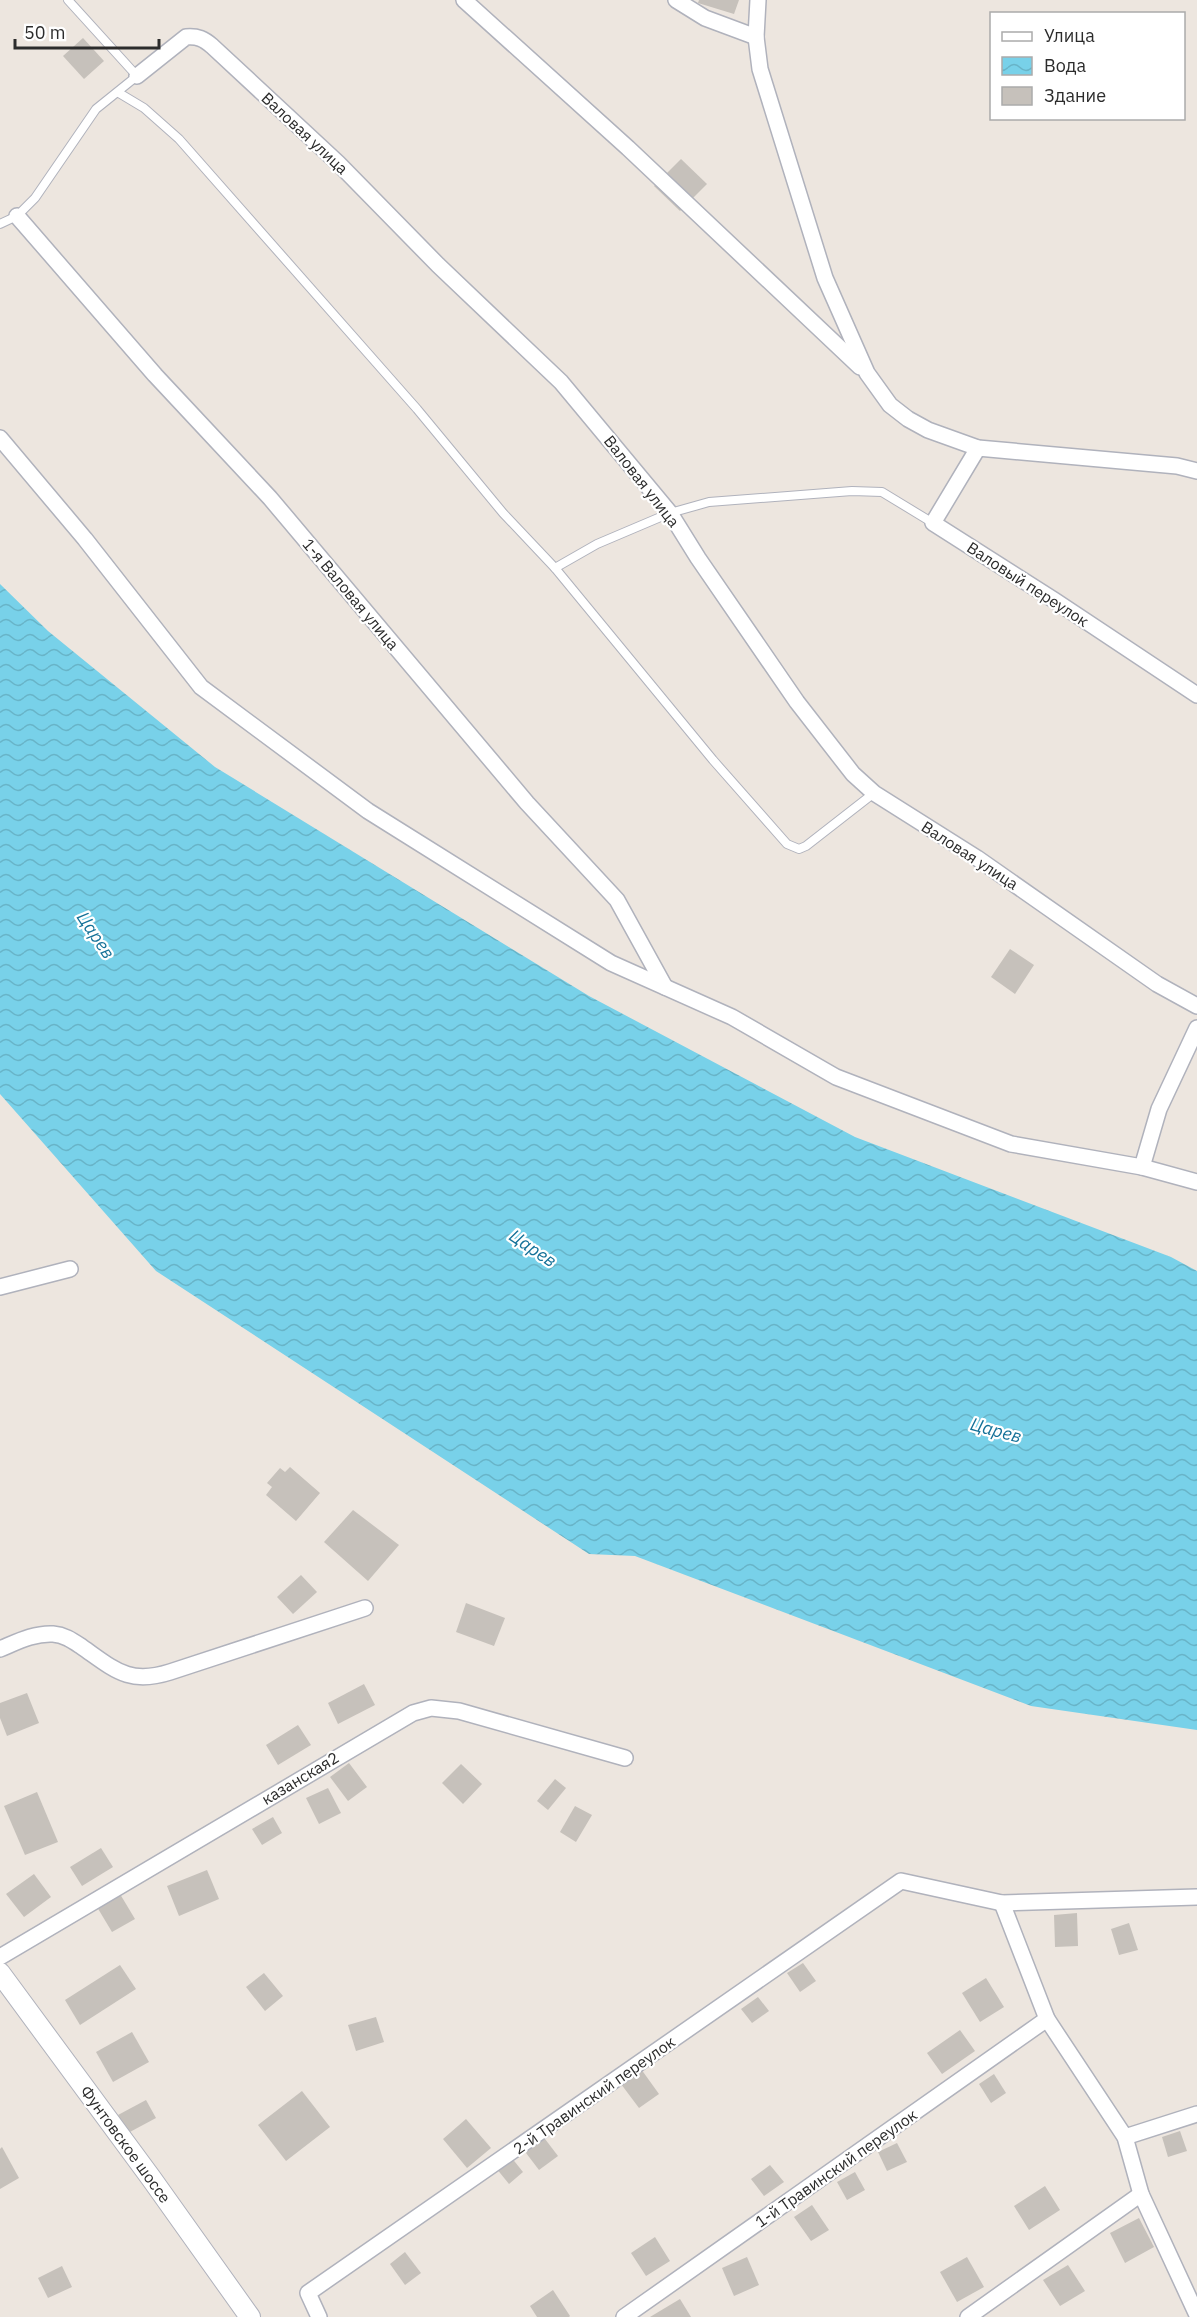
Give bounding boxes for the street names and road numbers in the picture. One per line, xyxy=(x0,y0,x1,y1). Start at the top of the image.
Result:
street label: Валовая улица xyxy=(258,88,353,179)
street label: Валовая улица xyxy=(600,431,684,531)
street label: 1-я Валовая улица xyxy=(298,534,404,654)
street label: Валовый переулок xyxy=(963,537,1093,631)
street label: Валовая улица xyxy=(918,816,1022,894)
street label: казанская2 xyxy=(258,1747,342,1809)
street label: 2-й Травинский переулок xyxy=(509,2031,679,2159)
street label: Фунтовское шоссе xyxy=(77,2081,176,2207)
street label: 1-й Травинский переулок xyxy=(751,2104,921,2232)

